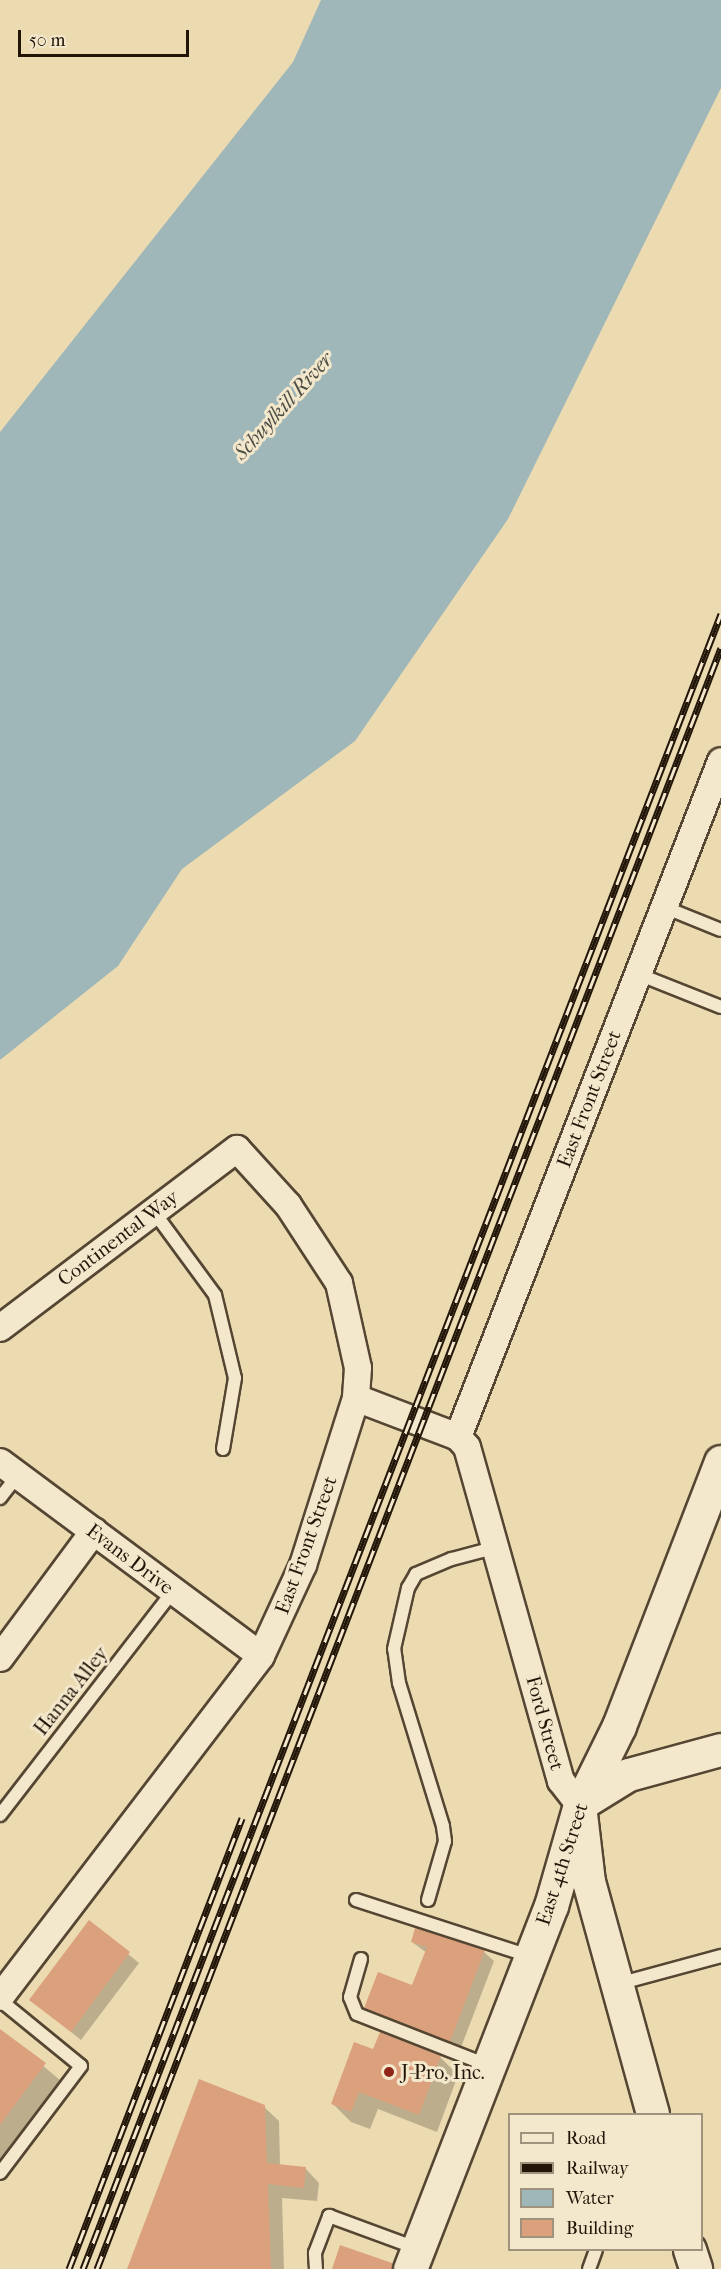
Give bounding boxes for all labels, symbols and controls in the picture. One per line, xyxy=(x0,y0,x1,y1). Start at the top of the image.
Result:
scale bar xyxy=(21,18,192,56)
text: 50 m xyxy=(29,30,65,51)
water label: Schuylkill River xyxy=(228,347,338,465)
street label: East Front Street xyxy=(552,1027,626,1171)
street label: Continental Way xyxy=(53,1185,183,1291)
street label: East Front Street xyxy=(270,1473,342,1617)
street label: Evans Drive xyxy=(82,1518,178,1600)
street label: Hanna Alley xyxy=(29,1642,113,1740)
street label: Ford Street xyxy=(521,1673,569,1773)
street label: East 4th Street xyxy=(531,1800,593,1928)
place label: J-Pro, Inc. xyxy=(401,2060,485,2084)
marker: J-Pro, Inc. xyxy=(382,2065,396,2079)
legend xyxy=(508,2113,703,2251)
text: Road xyxy=(566,2128,606,2149)
text: Railway xyxy=(566,2158,629,2179)
text: Water xyxy=(566,2188,614,2209)
text: Building xyxy=(566,2218,633,2239)

